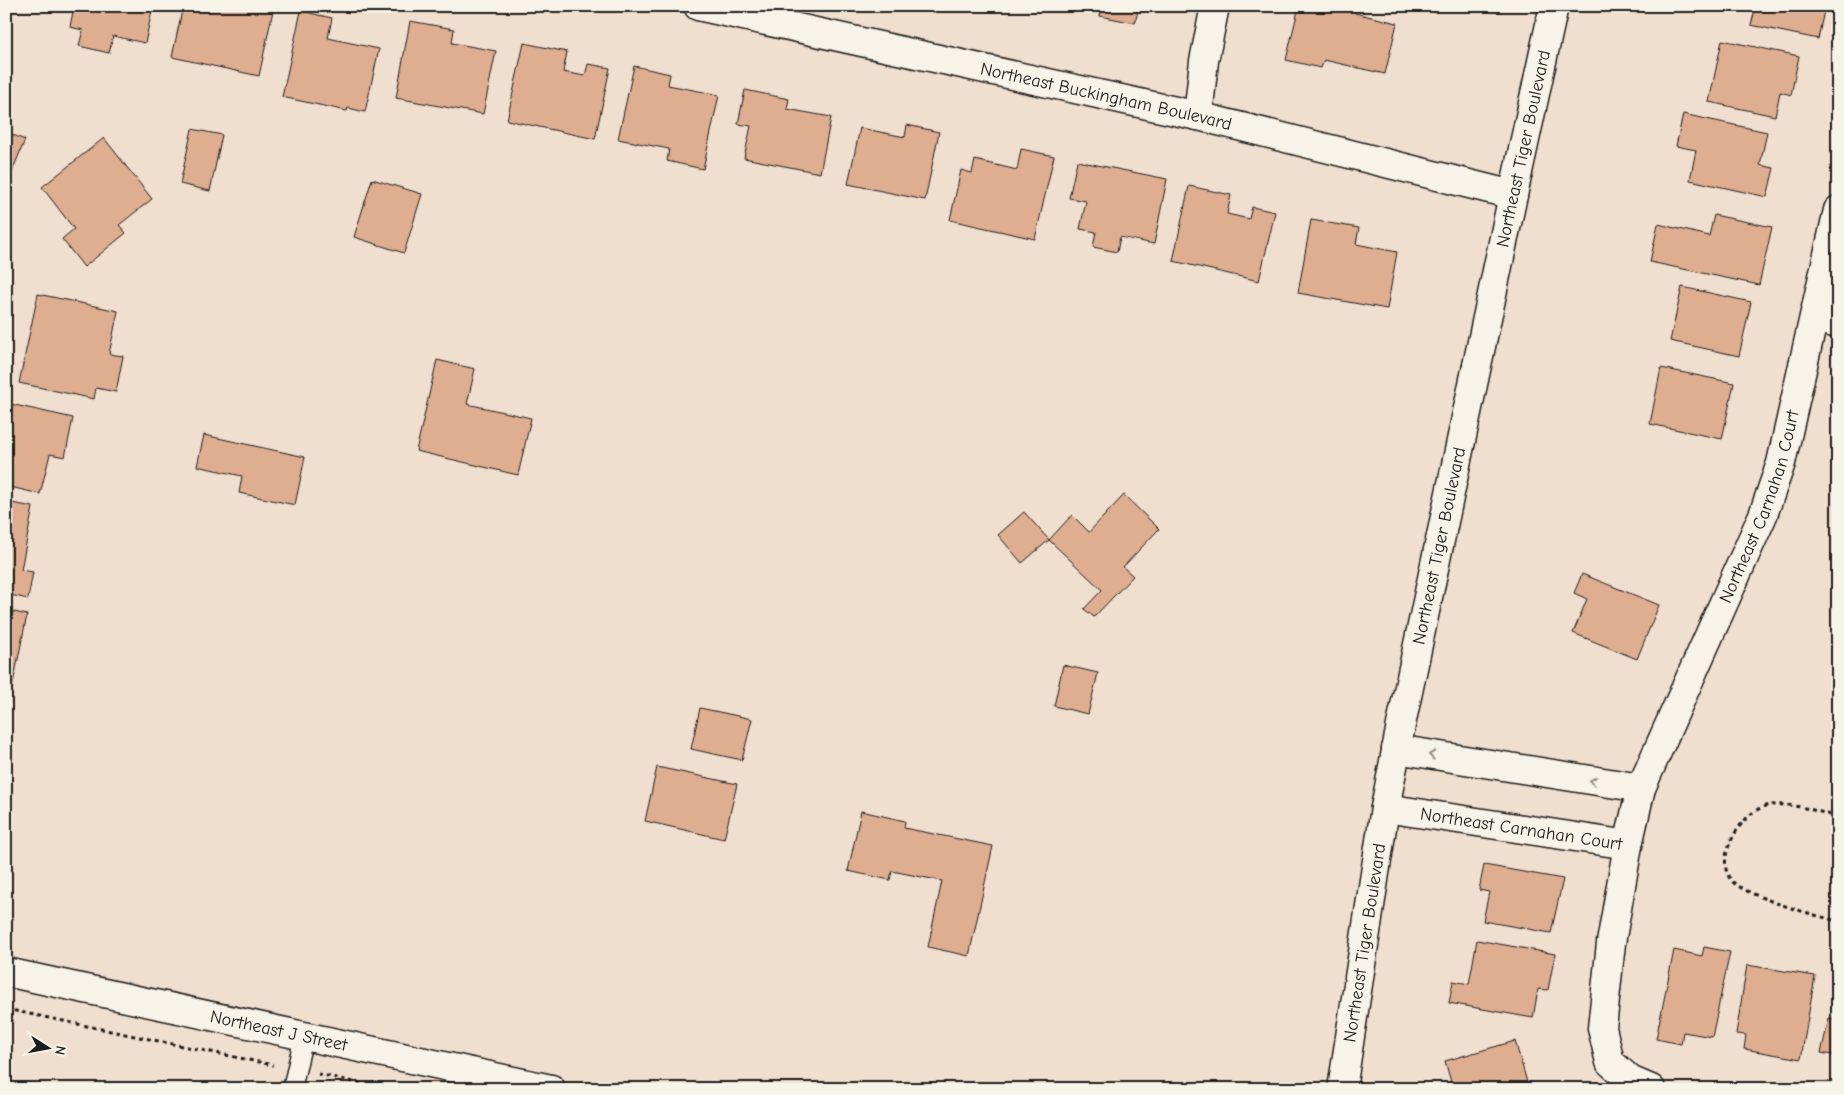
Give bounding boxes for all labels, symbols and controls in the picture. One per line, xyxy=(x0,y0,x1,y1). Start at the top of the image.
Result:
street label: Northeast Tiger Boulevard xyxy=(1492,48,1555,249)
street label: Northeast Buckingham Boulevard xyxy=(978,58,1234,135)
street label: Northeast Carnahan Court xyxy=(1715,407,1803,606)
street label: Northeast Tiger Boulevard xyxy=(1408,445,1470,646)
one-way arrow xyxy=(1428,750,1436,760)
one-way arrow xyxy=(1588,776,1597,786)
street label: Northeast Carnahan Court xyxy=(1419,803,1625,855)
street label: Northeast Tiger Boulevard xyxy=(1339,842,1390,1044)
street label: Northeast J Street xyxy=(208,1006,350,1056)
north arrow xyxy=(22,1022,72,1072)
text: N xyxy=(51,1044,69,1056)

